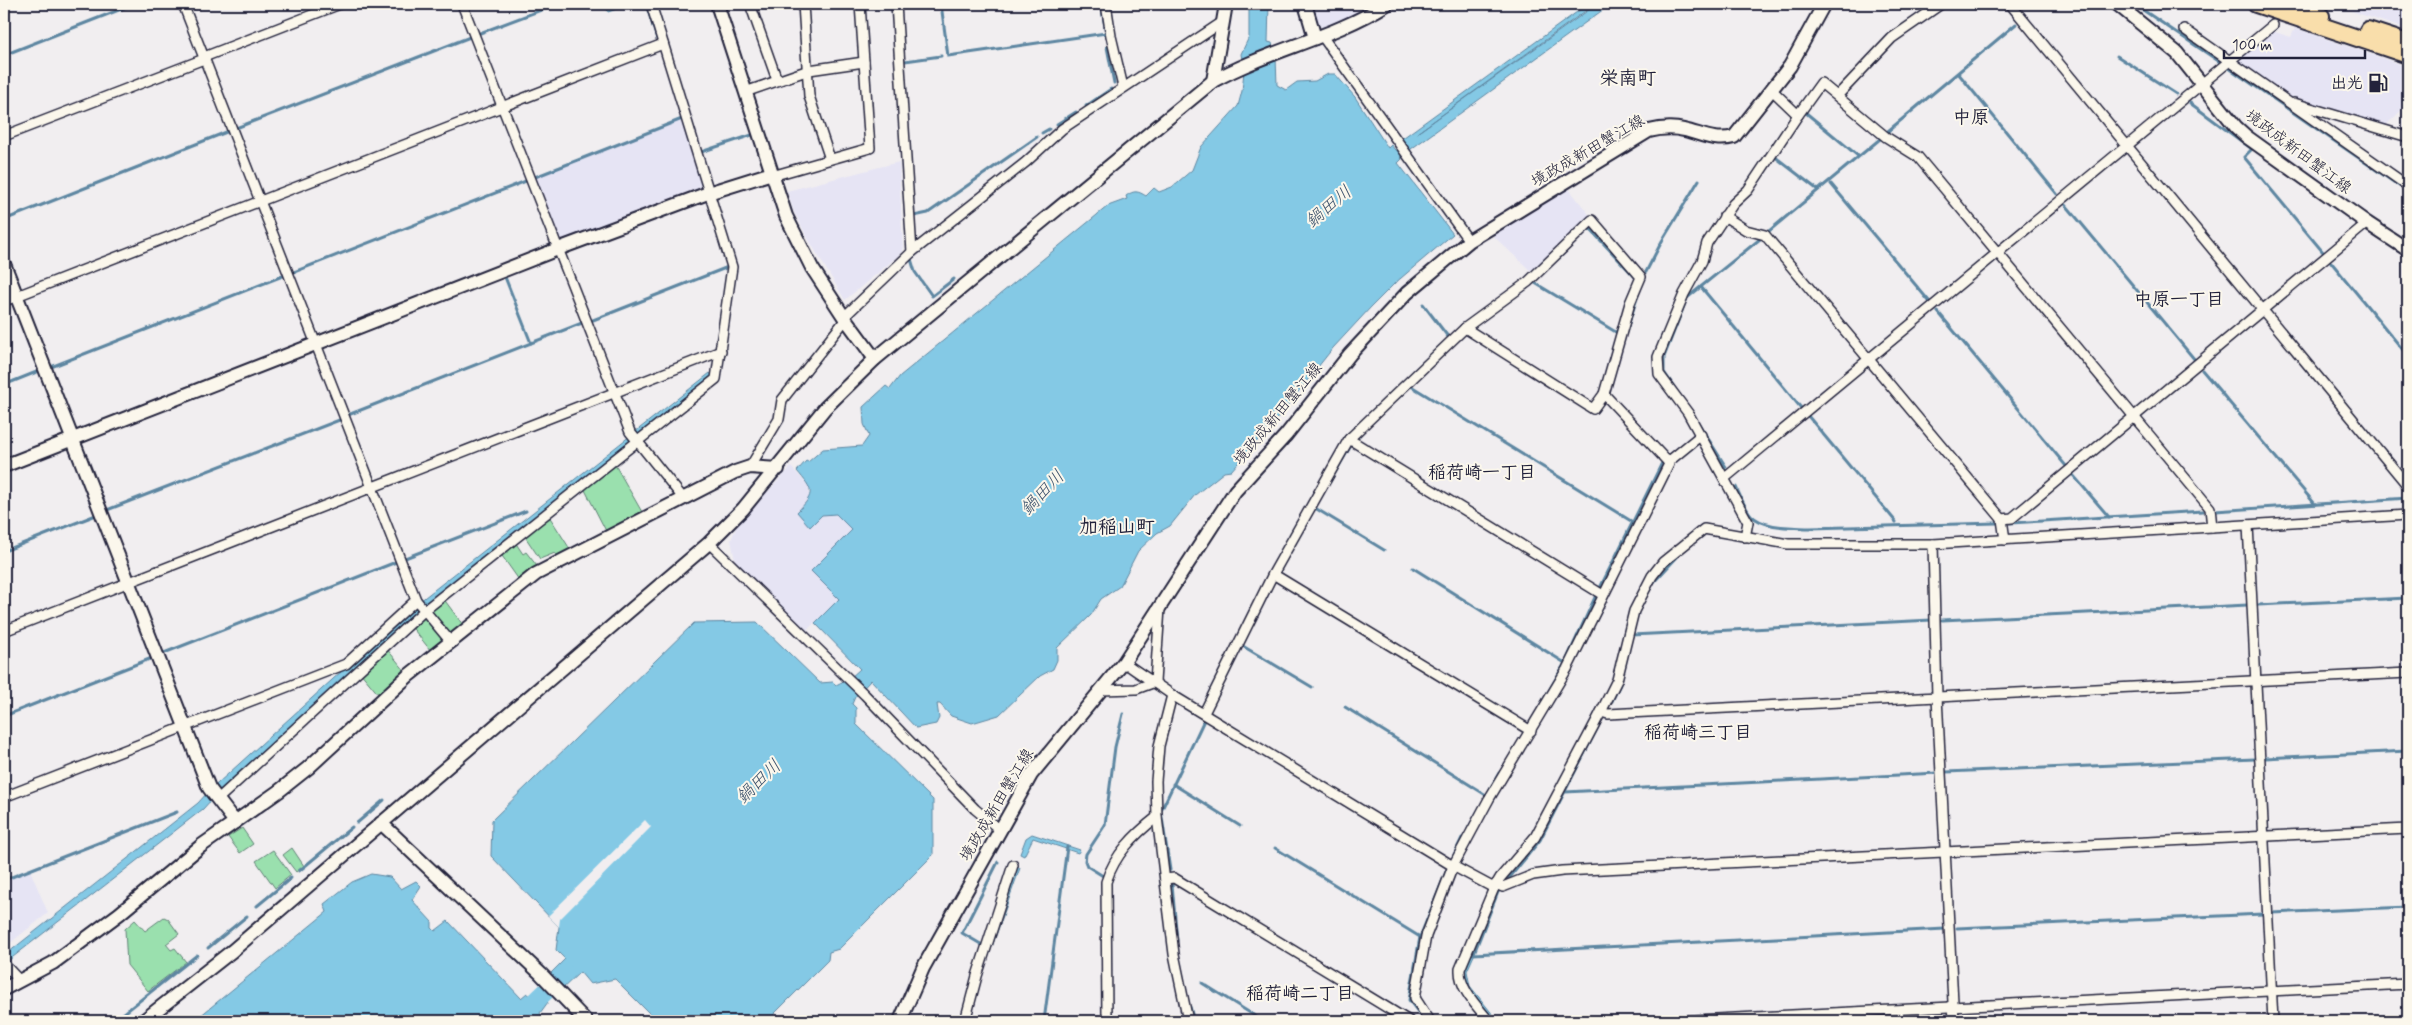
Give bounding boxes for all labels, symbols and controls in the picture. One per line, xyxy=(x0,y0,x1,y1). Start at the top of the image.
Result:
scale bar xyxy=(2224,28,2366,60)
text: 100 m xyxy=(2232,36,2272,56)
district label: 栄南町 xyxy=(1599,66,1657,91)
fuel station icon: 出光 xyxy=(2367,72,2389,94)
place label: 出光 xyxy=(2331,73,2363,94)
street label: 境政成新田蟹江線 xyxy=(2241,105,2355,199)
district label: 中原 xyxy=(1953,106,1989,130)
street label: 境政成新田蟹江線 xyxy=(1527,110,1649,192)
water label: 鍋田川 xyxy=(1301,180,1357,234)
district label: 中原一丁目 xyxy=(2134,288,2224,312)
street label: 境政成新田蟹江線 xyxy=(1229,358,1327,470)
district label: 稲荷崎一丁目 xyxy=(1428,461,1536,485)
water label: 鍋田川 xyxy=(1016,465,1070,521)
district label: 加稲山町 xyxy=(1079,515,1155,540)
district label: 稲荷崎三丁目 xyxy=(1644,721,1752,745)
street label: 境政成新田蟹江線 xyxy=(955,745,1039,865)
water label: 鍋田川 xyxy=(731,755,787,809)
district label: 稲荷崎二丁目 xyxy=(1246,982,1354,1006)

